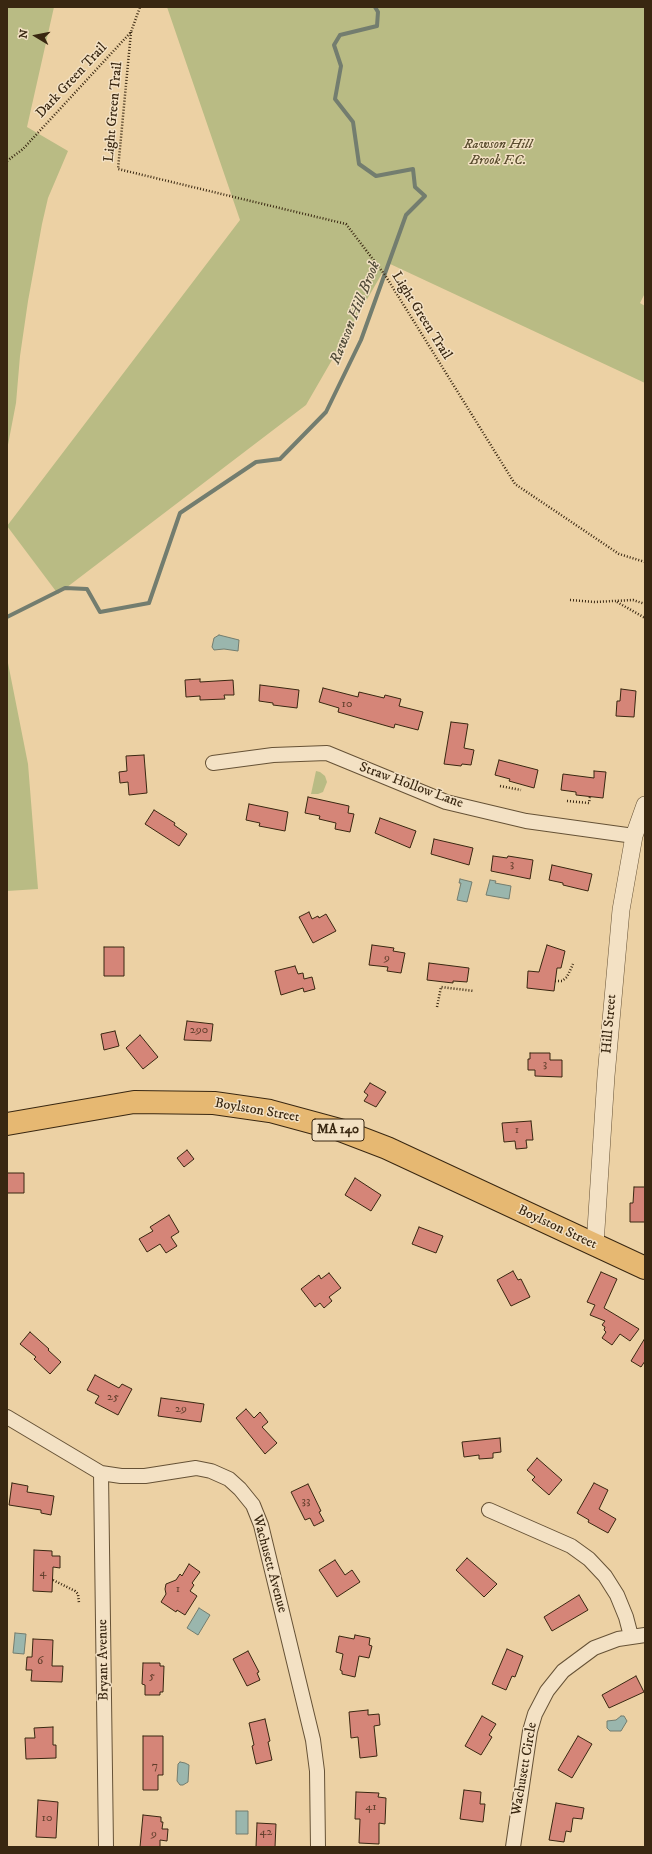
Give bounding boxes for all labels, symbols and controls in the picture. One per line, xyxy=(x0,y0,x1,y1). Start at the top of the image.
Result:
north arrow xyxy=(16,16,56,56)
text: N xyxy=(17,28,32,40)
street label: Dark Green Trail xyxy=(33,40,111,122)
street label: Light Green Trail xyxy=(101,61,127,163)
park label: Rawson Hill Brook F.C. xyxy=(464,137,532,170)
water label: Rawson Hill Brook xyxy=(327,259,385,367)
street label: Light Green Trail xyxy=(387,269,455,363)
house number: 10 xyxy=(342,698,352,712)
street label: Straw Hollow Lane xyxy=(357,759,465,813)
house number: 3 xyxy=(510,858,514,872)
house number: 9 xyxy=(384,952,390,966)
street label: Hill Street xyxy=(599,993,621,1055)
house number: 290 xyxy=(190,1024,208,1038)
house number: 3 xyxy=(543,1058,547,1072)
street label: Boylston Street xyxy=(213,1095,301,1127)
road number: MA 140 xyxy=(312,1119,364,1141)
house number: 1 xyxy=(515,1124,519,1138)
street label: Boylston Street xyxy=(515,1202,599,1254)
house number: 25 xyxy=(107,1391,119,1405)
house number: 29 xyxy=(175,1403,187,1417)
house number: 33 xyxy=(302,1495,310,1509)
street label: Wachusett Avenue xyxy=(248,1513,290,1615)
house number: 4 xyxy=(40,1567,46,1581)
house number: 1 xyxy=(176,1583,180,1597)
street label: Bryant Avenue xyxy=(95,1619,113,1701)
house number: 6 xyxy=(37,1655,43,1669)
house number: 5 xyxy=(149,1670,155,1684)
street label: Wachusett Circle xyxy=(509,1721,541,1817)
house number: 7 xyxy=(152,1760,158,1774)
house number: 41 xyxy=(365,1801,377,1815)
house number: 10 xyxy=(42,1812,52,1826)
house number: 42 xyxy=(260,1826,272,1840)
house number: 9 xyxy=(151,1828,157,1842)

